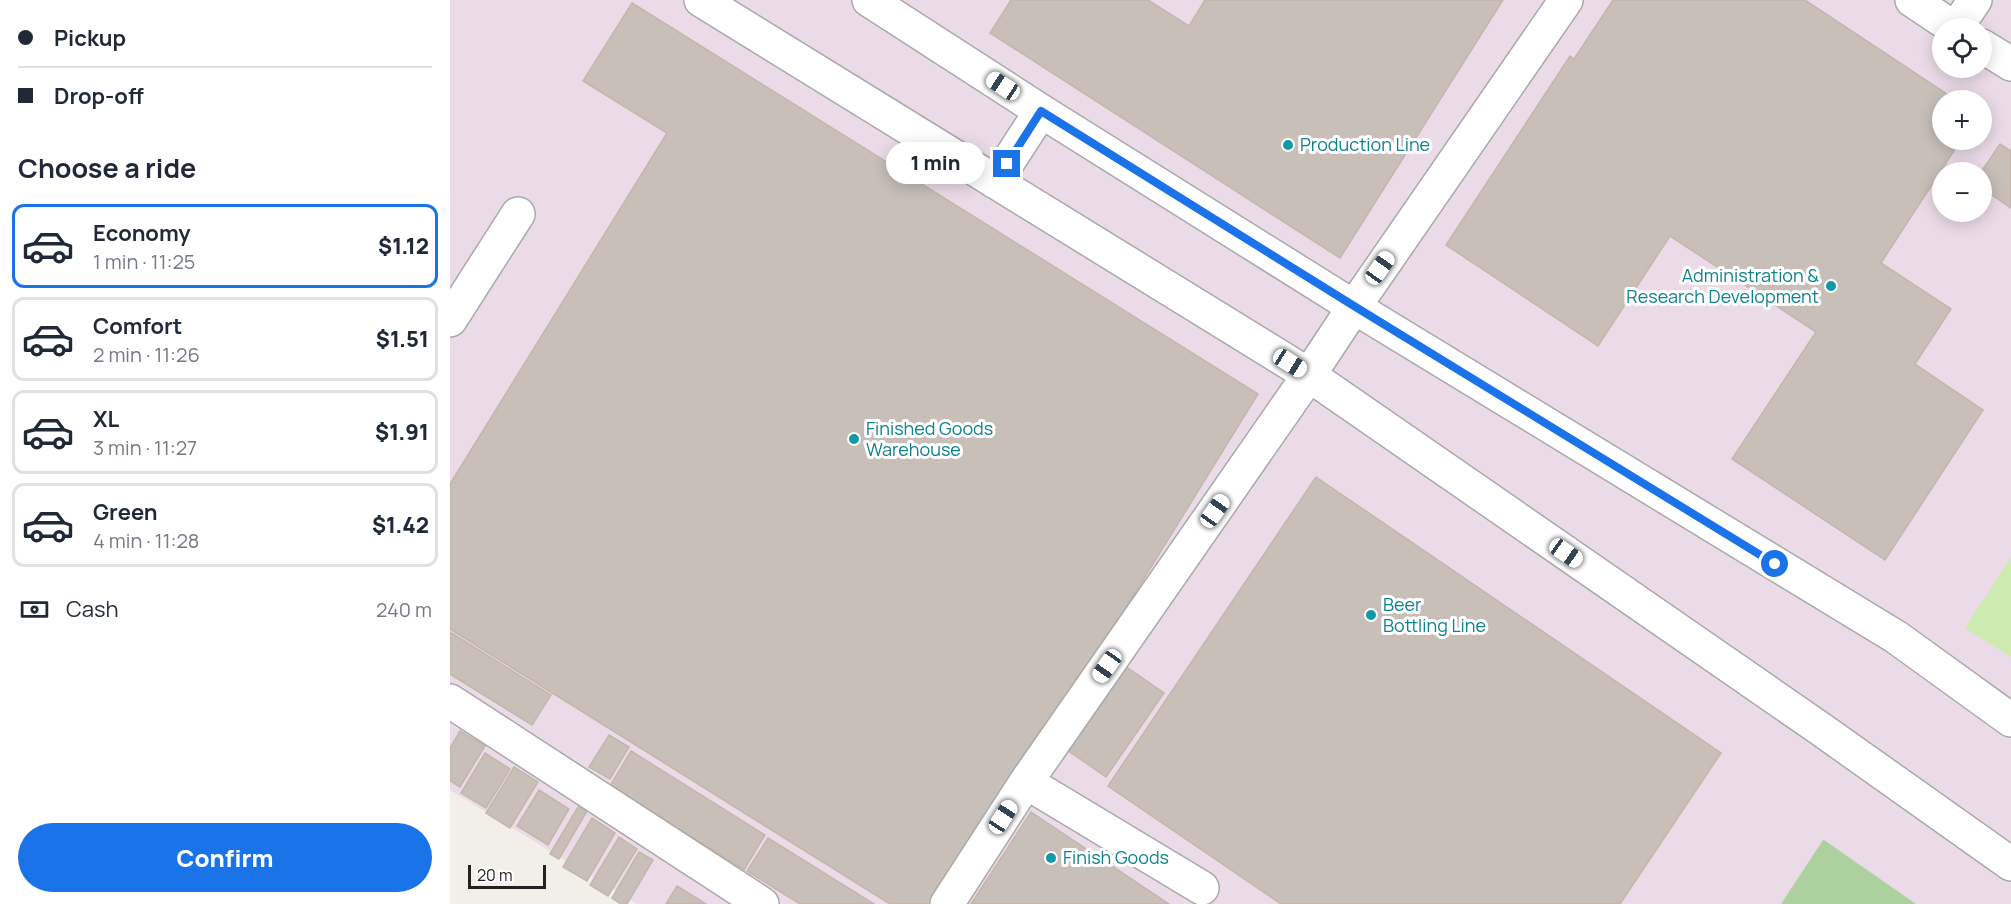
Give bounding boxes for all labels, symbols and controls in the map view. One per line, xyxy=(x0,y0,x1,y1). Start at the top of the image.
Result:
map controls xyxy=(1932,18,1992,222)
button: locate xyxy=(1932,18,1992,78)
text: Pickup xyxy=(54,23,126,53)
car xyxy=(983,69,1023,103)
text: Drop-off xyxy=(54,81,144,111)
button: + xyxy=(1932,90,1992,150)
place label: Production Line xyxy=(1300,132,1430,156)
marker: Production Line xyxy=(1281,138,1295,152)
callout: 1 min xyxy=(887,143,986,185)
text: Choose a ride xyxy=(18,149,196,186)
text: 1 min xyxy=(910,149,961,176)
route end xyxy=(993,150,1020,177)
button: − xyxy=(1932,162,1992,222)
text: Economy xyxy=(93,218,191,248)
icon: car xyxy=(21,219,75,273)
text: $1.12 xyxy=(378,231,429,261)
text: 1 min · 11:25 xyxy=(93,248,195,275)
car xyxy=(1362,248,1398,288)
place label: Administration & Research Development xyxy=(1626,263,1819,308)
marker: Administration & Research Development xyxy=(1824,279,1838,293)
text: Comfort xyxy=(93,311,182,341)
icon: car xyxy=(21,312,75,366)
text: $1.51 xyxy=(376,324,429,354)
text: 2 min · 11:26 xyxy=(93,341,200,368)
car xyxy=(1270,346,1310,380)
text: XL xyxy=(93,404,119,434)
icon: car xyxy=(21,405,75,459)
place label: Finished Goods Warehouse xyxy=(866,416,993,461)
text: $1.91 xyxy=(375,417,429,447)
marker: Finished Goods Warehouse xyxy=(847,432,861,446)
text: 3 min · 11:27 xyxy=(93,434,197,461)
car xyxy=(1197,491,1233,531)
text: Green xyxy=(93,497,158,527)
icon: car xyxy=(21,498,75,552)
text: $1.42 xyxy=(372,510,429,540)
text: 4 min · 11:28 xyxy=(93,527,199,554)
car xyxy=(1546,535,1586,571)
route start xyxy=(1761,550,1788,577)
place label: Beer Bottling Line xyxy=(1383,592,1486,637)
icon: cash xyxy=(18,593,51,626)
text: Cash xyxy=(66,594,119,624)
text: 240 m xyxy=(376,596,432,623)
marker: Beer Bottling Line xyxy=(1364,608,1378,622)
car xyxy=(1089,646,1125,686)
car xyxy=(986,797,1020,837)
button: Confirm xyxy=(18,823,432,892)
place label: Finish Goods xyxy=(1063,845,1169,869)
marker: Finish Goods xyxy=(1044,851,1058,865)
scale bar xyxy=(468,862,546,890)
text: 20 m xyxy=(477,864,513,886)

